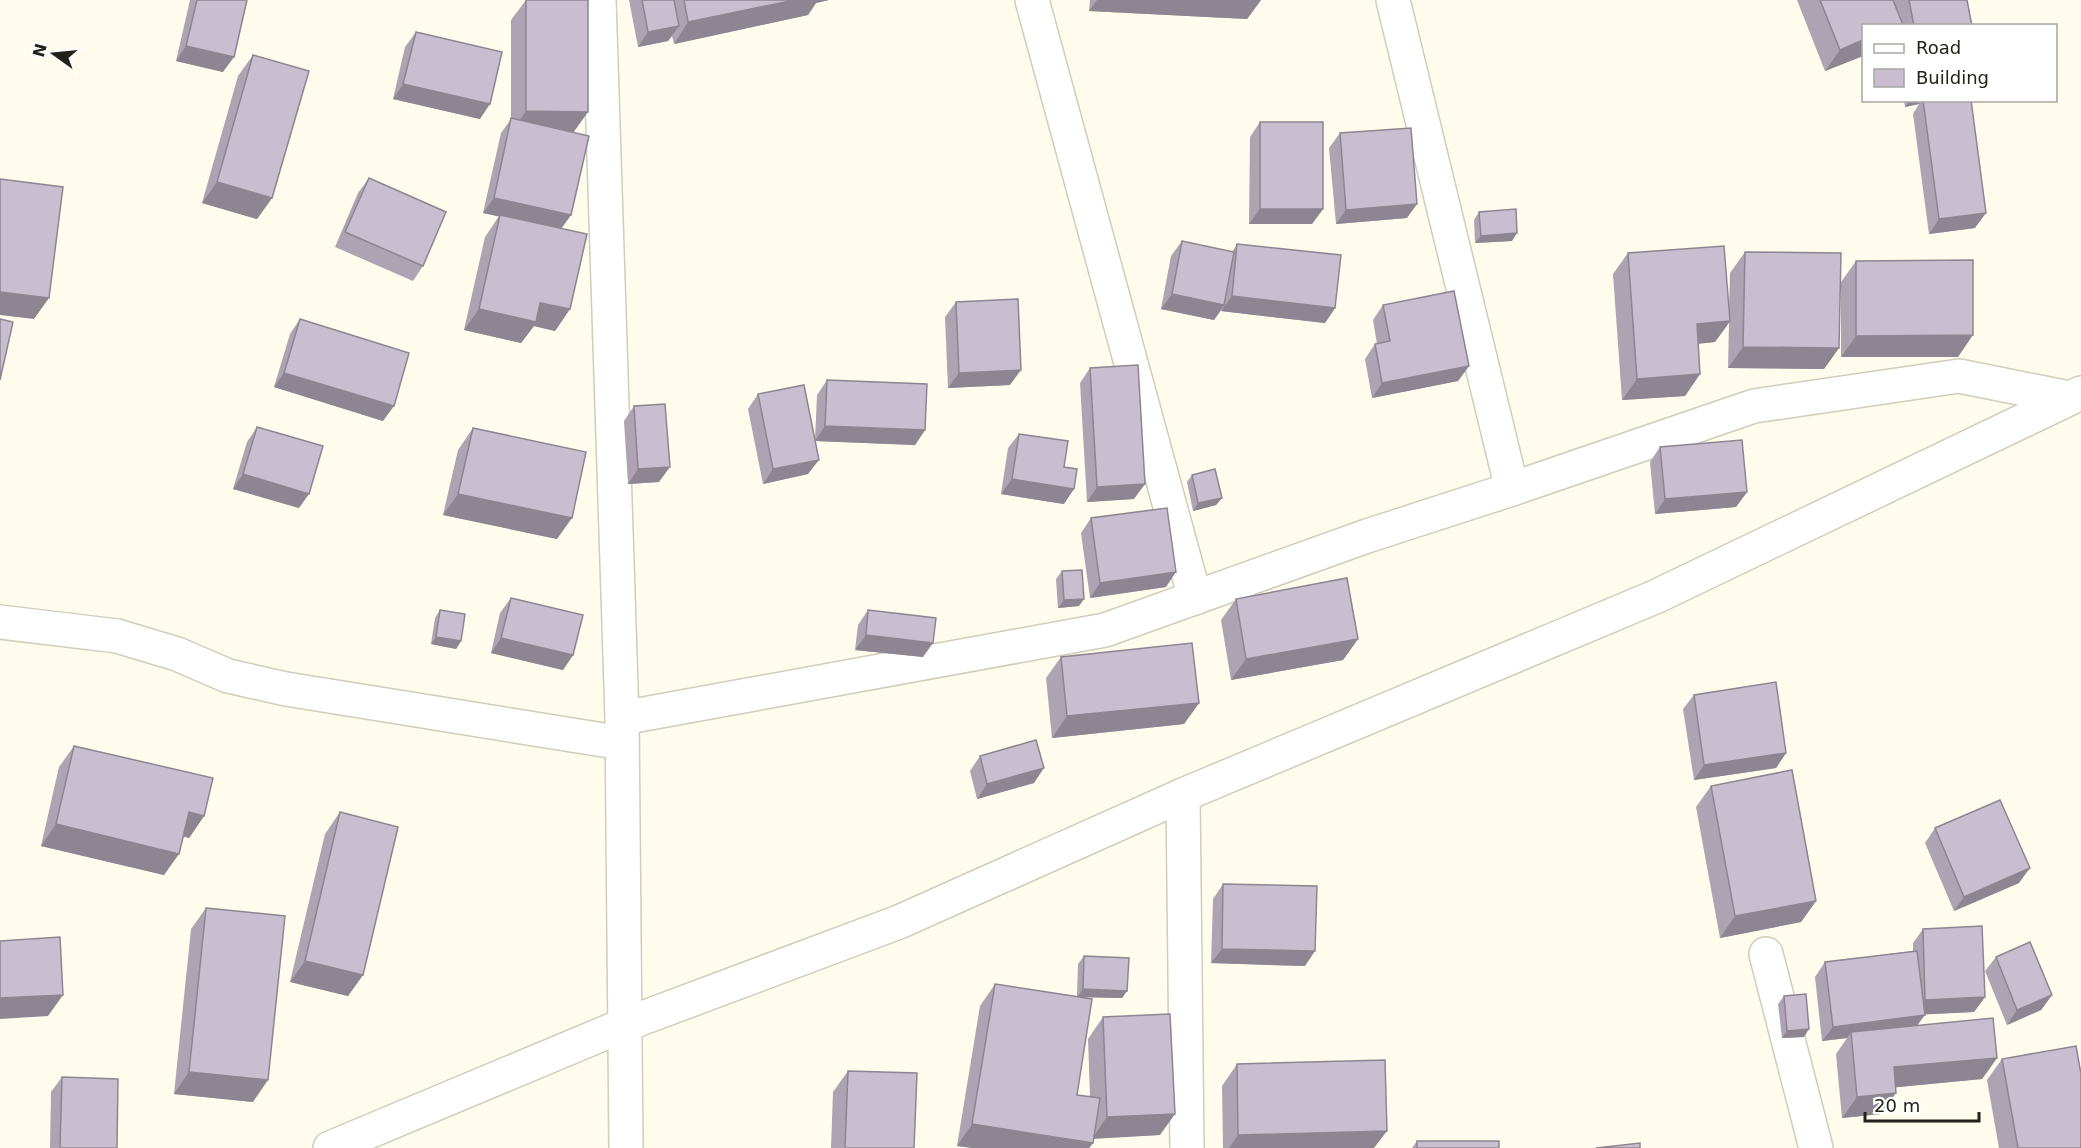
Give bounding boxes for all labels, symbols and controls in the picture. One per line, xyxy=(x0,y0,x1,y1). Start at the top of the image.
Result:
north arrow xyxy=(24,24,84,84)
legend xyxy=(1862,24,2057,102)
text: Road xyxy=(1916,37,1961,58)
text: N xyxy=(29,41,51,59)
text: Building xyxy=(1916,67,1989,88)
scale bar xyxy=(1865,1085,1979,1123)
text: 20 m xyxy=(1874,1095,1920,1116)

